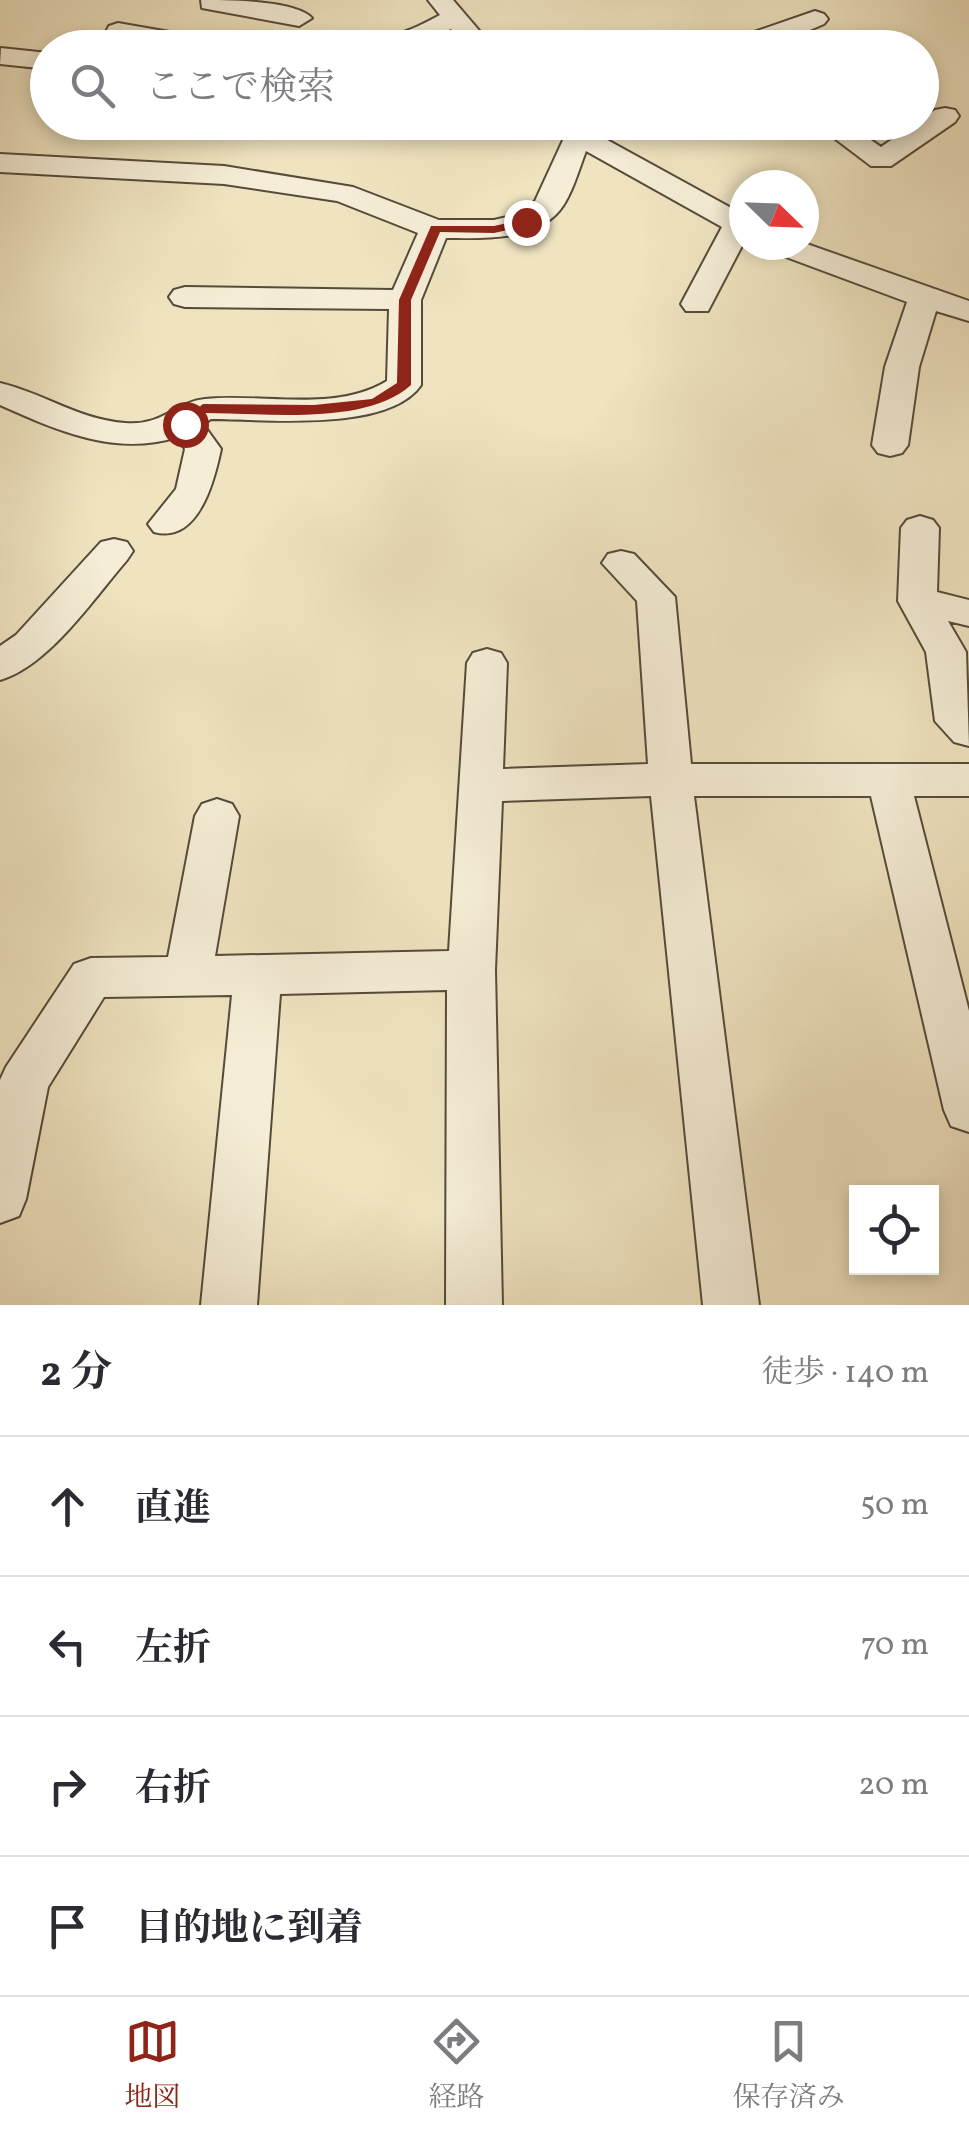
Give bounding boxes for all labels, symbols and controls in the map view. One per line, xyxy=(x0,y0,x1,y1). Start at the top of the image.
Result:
search box xyxy=(30,30,939,140)
icon: search xyxy=(65,58,120,113)
text: ここで検索 xyxy=(145,63,335,116)
north arrow xyxy=(729,170,819,260)
route end xyxy=(504,200,550,246)
route start xyxy=(163,402,209,448)
map controls xyxy=(849,1185,939,1275)
button: locate xyxy=(849,1185,939,1275)
text: 2 分 xyxy=(40,1345,112,1404)
text: 徒歩 · 140 m xyxy=(761,1352,929,1396)
icon: ahead xyxy=(40,1479,95,1534)
text: 直進 xyxy=(135,1484,211,1537)
text: 50 m xyxy=(860,1484,929,1528)
icon: left xyxy=(40,1619,95,1674)
text: 左折 xyxy=(135,1624,211,1677)
text: 70 m xyxy=(861,1624,929,1668)
icon: right xyxy=(40,1759,95,1814)
text: 右折 xyxy=(135,1764,211,1817)
text: 20 m xyxy=(858,1764,929,1808)
icon: arrive xyxy=(40,1899,95,1954)
text: 目的地に到着 xyxy=(135,1904,363,1957)
tab: 地図 xyxy=(124,2014,180,2118)
tab: 経路 xyxy=(428,2014,485,2118)
tab: 保存済み xyxy=(733,2014,845,2118)

